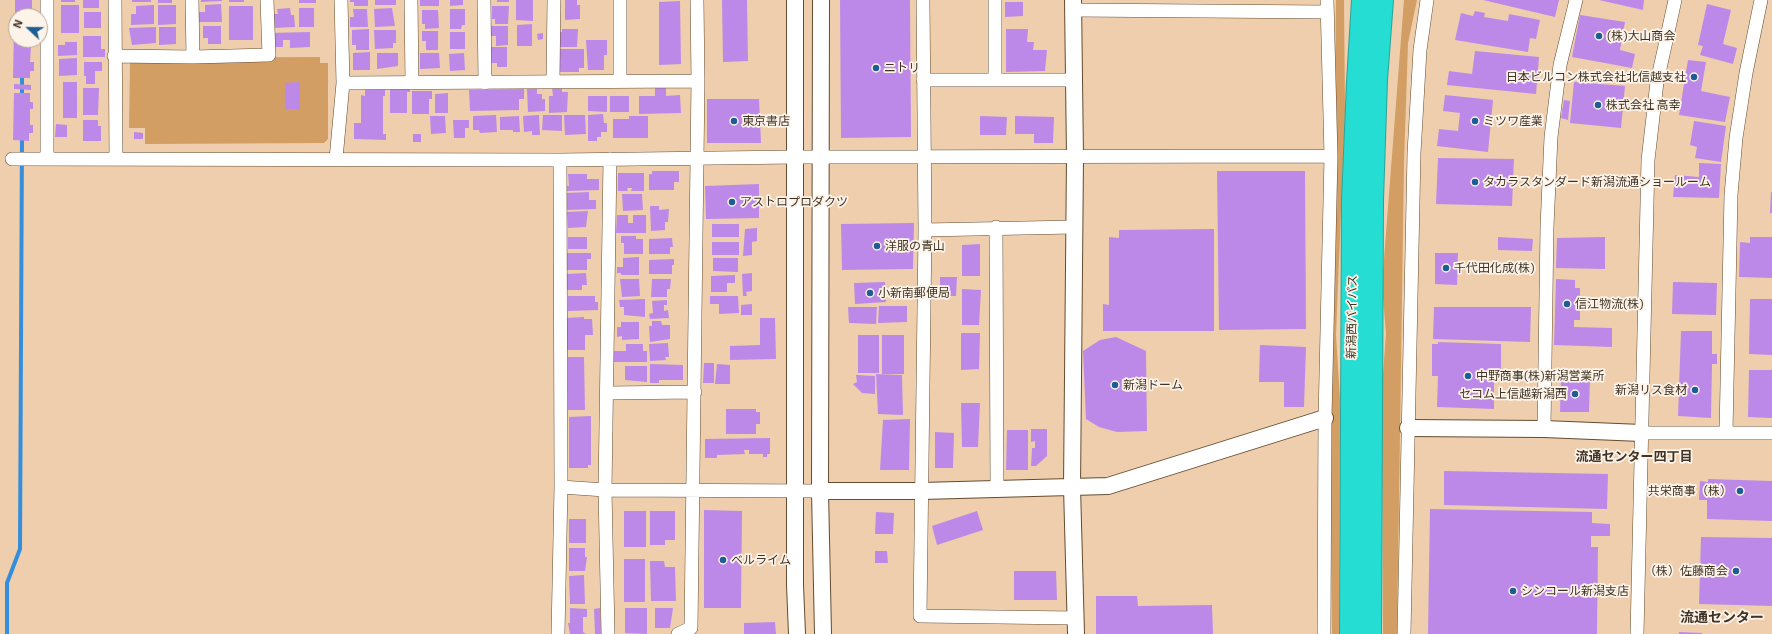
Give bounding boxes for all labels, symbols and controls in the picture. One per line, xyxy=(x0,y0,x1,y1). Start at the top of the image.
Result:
north arrow xyxy=(8,8,48,48)
text: N xyxy=(10,18,25,30)
place label: (株)大山商会 xyxy=(1607,29,1676,43)
marker: (株)大山商会 xyxy=(1594,31,1604,41)
place label: ニトリ xyxy=(884,61,920,75)
marker: ニトリ xyxy=(871,63,881,73)
place label: 日本ビルコン株式会社北信越支社 xyxy=(1506,70,1686,84)
marker: 日本ビルコン株式会社北信越支社 xyxy=(1689,72,1699,82)
place label: 株式会社 高幸 xyxy=(1606,98,1681,112)
marker: 株式会社 高幸 xyxy=(1593,100,1603,110)
place label: 東京書店 xyxy=(742,114,790,128)
place label: ミツワ産業 xyxy=(1483,114,1543,128)
marker: 東京書店 xyxy=(729,116,739,126)
marker: ミツワ産業 xyxy=(1470,116,1480,126)
place label: タカラスタンダード新潟流通ショールーム xyxy=(1483,175,1711,189)
marker: タカラスタンダード新潟流通ショールーム xyxy=(1470,177,1480,187)
place label: アストロプロダクツ xyxy=(740,195,848,209)
marker: アストロプロダクツ xyxy=(727,197,737,207)
place label: 洋服の青山 xyxy=(885,239,945,253)
marker: 洋服の青山 xyxy=(872,241,882,251)
place label: 千代田化成(株) xyxy=(1454,261,1535,275)
marker: 千代田化成(株) xyxy=(1441,263,1451,273)
street label: 新潟西バイパス xyxy=(1344,275,1360,359)
place label: 小新南郵便局 xyxy=(878,286,950,300)
marker: 小新南郵便局 xyxy=(865,288,875,298)
place label: 信江物流(株) xyxy=(1575,297,1644,311)
marker: 信江物流(株) xyxy=(1562,299,1572,309)
place label: 中野商事(株)新潟営業所 xyxy=(1476,369,1605,383)
marker: 中野商事(株)新潟営業所 xyxy=(1463,371,1473,381)
place label: 新潟ドーム xyxy=(1123,378,1183,392)
marker: 新潟ドーム xyxy=(1110,380,1120,390)
place label: 新潟リス食材 xyxy=(1615,383,1687,397)
marker: 新潟リス食材 xyxy=(1690,385,1700,395)
place label: セコム上信越新潟西 xyxy=(1459,387,1567,401)
marker: セコム上信越新潟西 xyxy=(1570,389,1580,399)
district label: 流通センター四丁目 xyxy=(1576,449,1692,465)
place label: 共栄商事（株） xyxy=(1648,484,1732,498)
marker: 共栄商事（株） xyxy=(1735,486,1745,496)
place label: ベルライム xyxy=(731,553,791,567)
marker: ベルライム xyxy=(718,555,728,565)
place label: （株）佐藤商会 xyxy=(1644,564,1728,578)
marker: （株）佐藤商会 xyxy=(1731,566,1741,576)
place label: シンコール新潟支店 xyxy=(1521,584,1629,598)
marker: シンコール新潟支店 xyxy=(1508,586,1518,596)
district label: 流通センター xyxy=(1680,609,1764,625)

